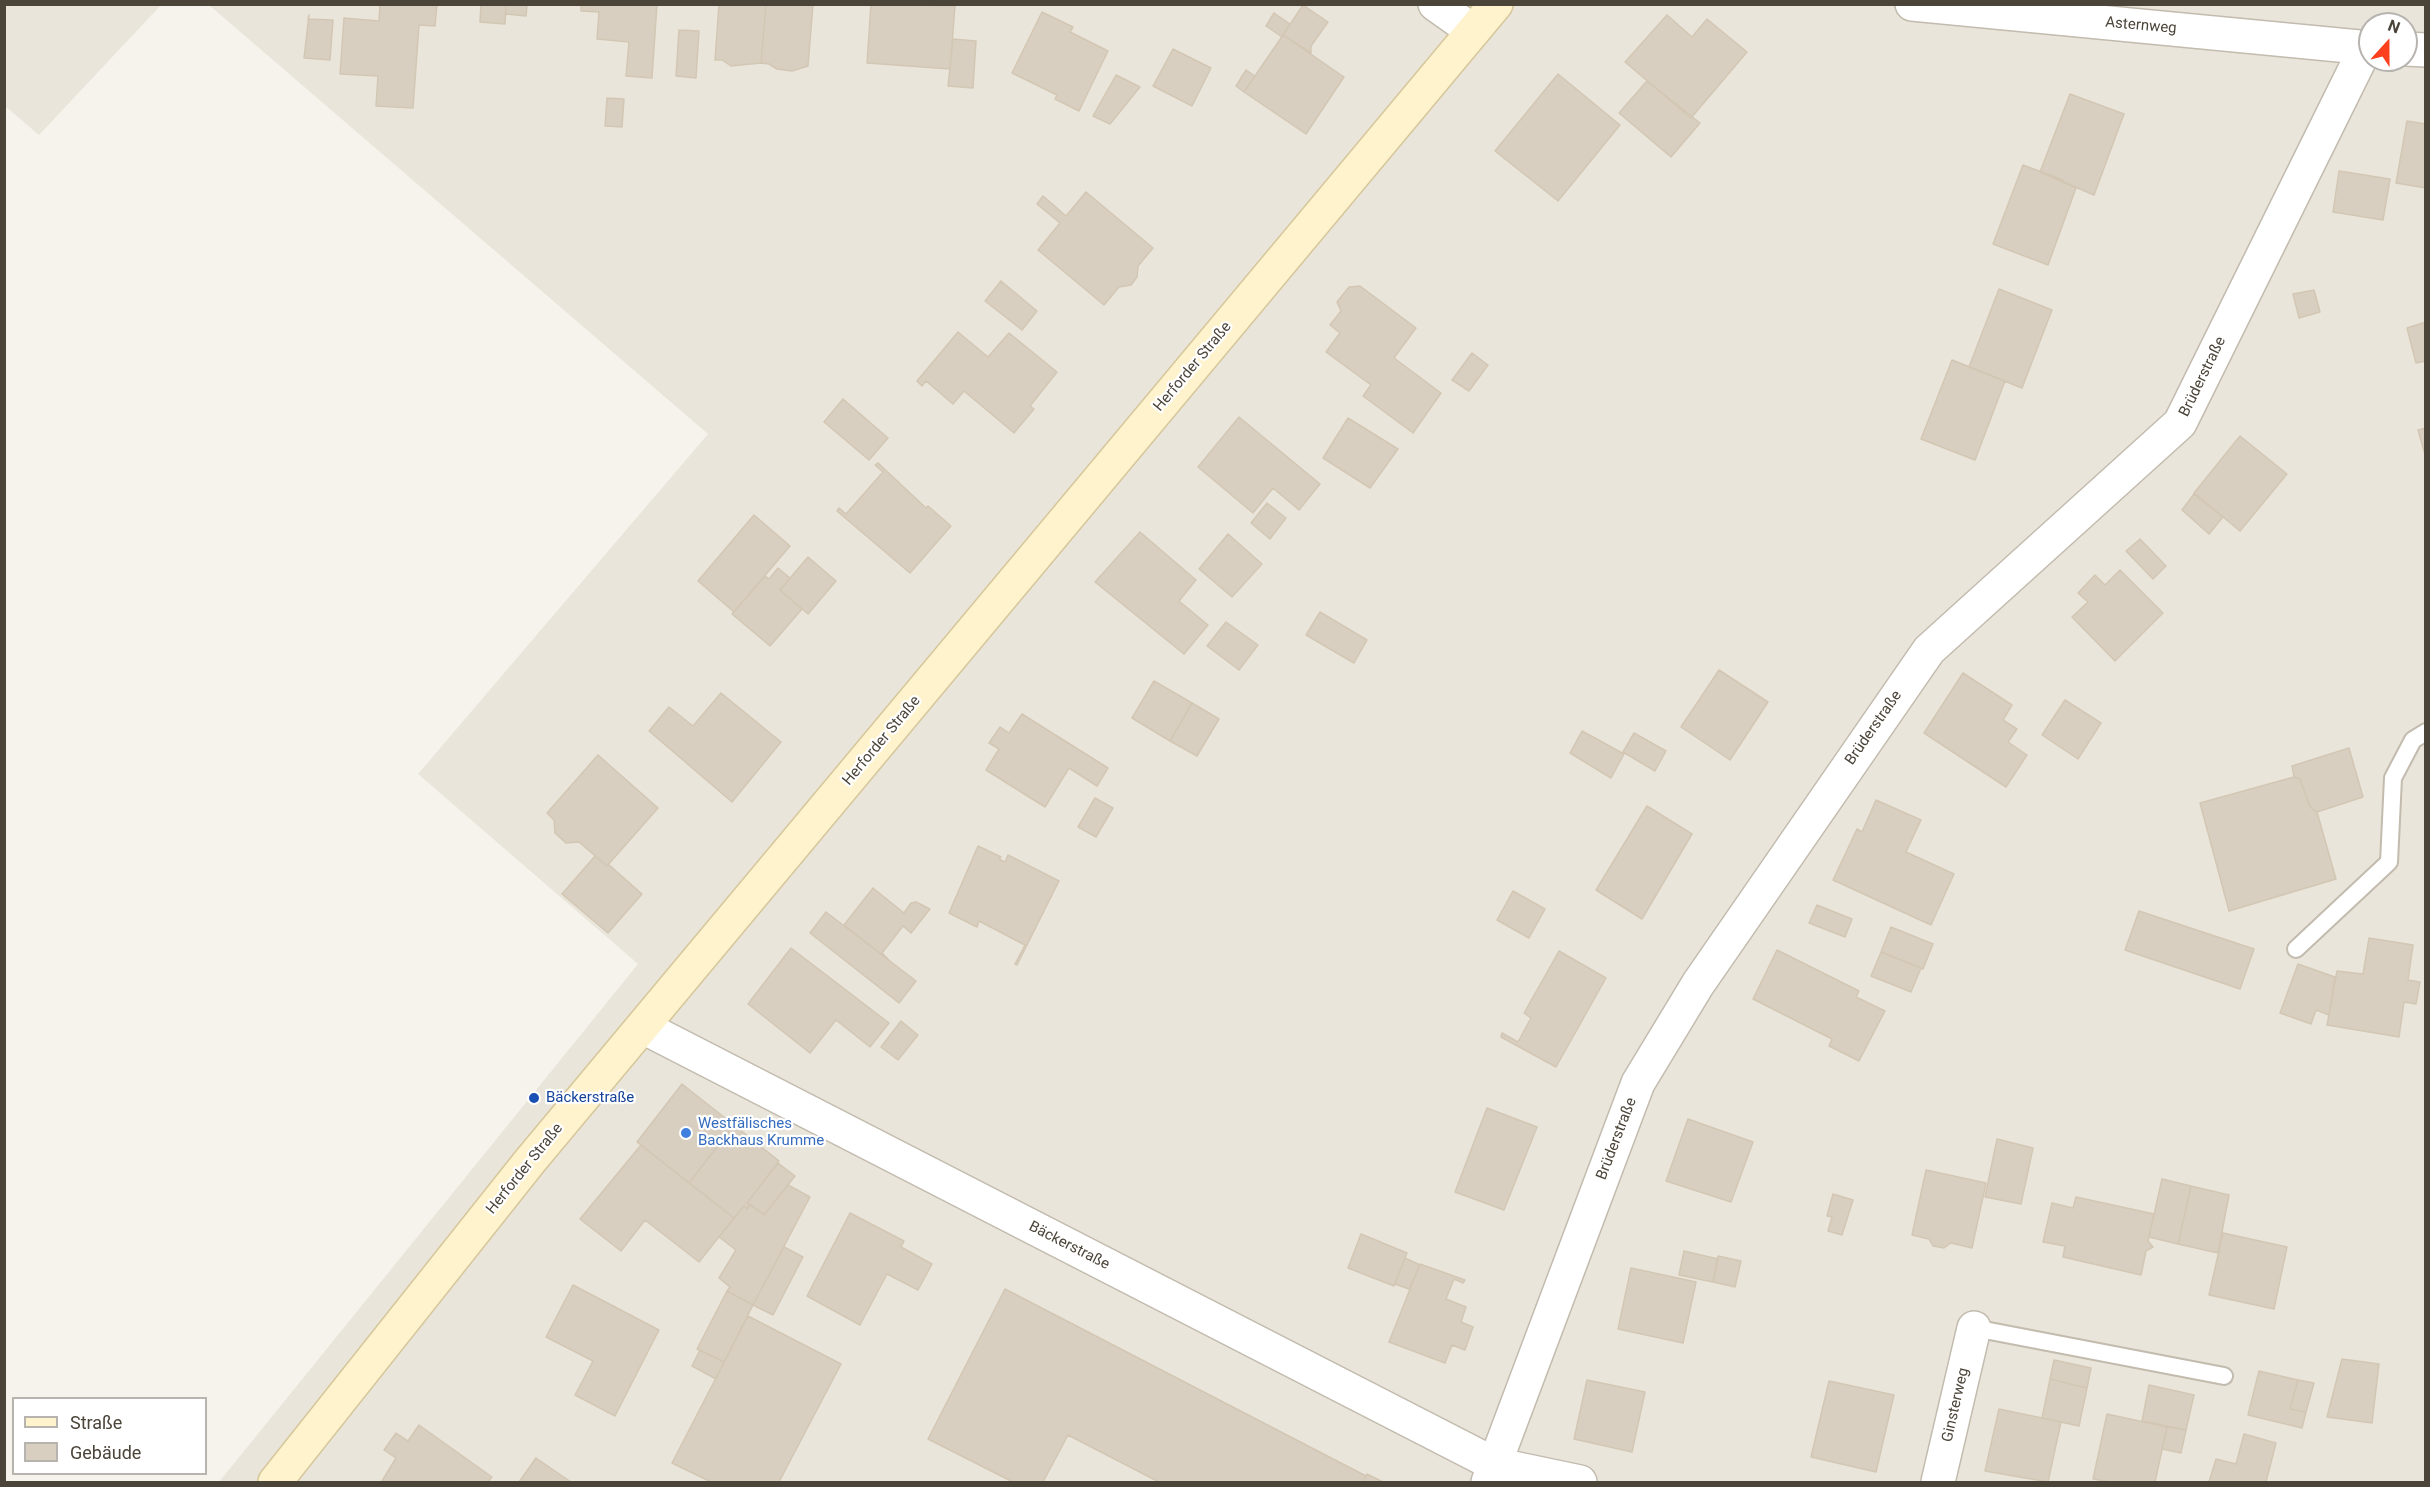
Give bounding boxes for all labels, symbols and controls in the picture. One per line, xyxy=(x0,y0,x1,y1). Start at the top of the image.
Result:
north arrow xyxy=(2358,12,2418,72)
street label: Asternweg xyxy=(2105,14,2177,38)
text: N xyxy=(2385,16,2403,37)
street label: Herforder Straße xyxy=(1150,319,1236,415)
street label: Brüderstraße xyxy=(2176,334,2230,420)
street label: Brüderstraße xyxy=(1842,687,1906,769)
street label: Herforder Straße xyxy=(839,693,925,789)
place label: Bäckerstraße xyxy=(546,1089,634,1107)
marker: Bäckerstraße xyxy=(527,1091,541,1105)
street label: Brüderstraße xyxy=(1593,1095,1641,1183)
place label: Westfälisches Backhaus Krumme xyxy=(698,1115,824,1150)
street label: Herforder Straße xyxy=(483,1120,567,1218)
marker: Westfälisches Backhaus Krumme xyxy=(679,1126,693,1140)
street label: Bäckerstraße xyxy=(1026,1218,1112,1274)
street label: Ginsterweg xyxy=(1939,1366,1973,1444)
legend xyxy=(12,1397,207,1475)
text: Straße xyxy=(70,1412,122,1433)
text: Gebäude xyxy=(70,1442,141,1463)

